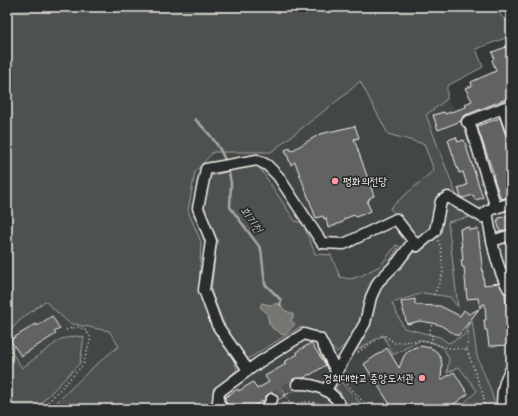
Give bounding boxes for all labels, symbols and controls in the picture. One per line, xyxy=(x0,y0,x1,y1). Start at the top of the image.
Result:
place label: 평화의전당 xyxy=(343,175,387,188)
marker: 평화의전당 xyxy=(330,176,340,186)
water label: 회기천 xyxy=(236,204,266,237)
place label: 경희대학교 중앙도서관 xyxy=(323,372,414,385)
marker: 경희대학교 중앙도서관 xyxy=(417,373,427,383)

